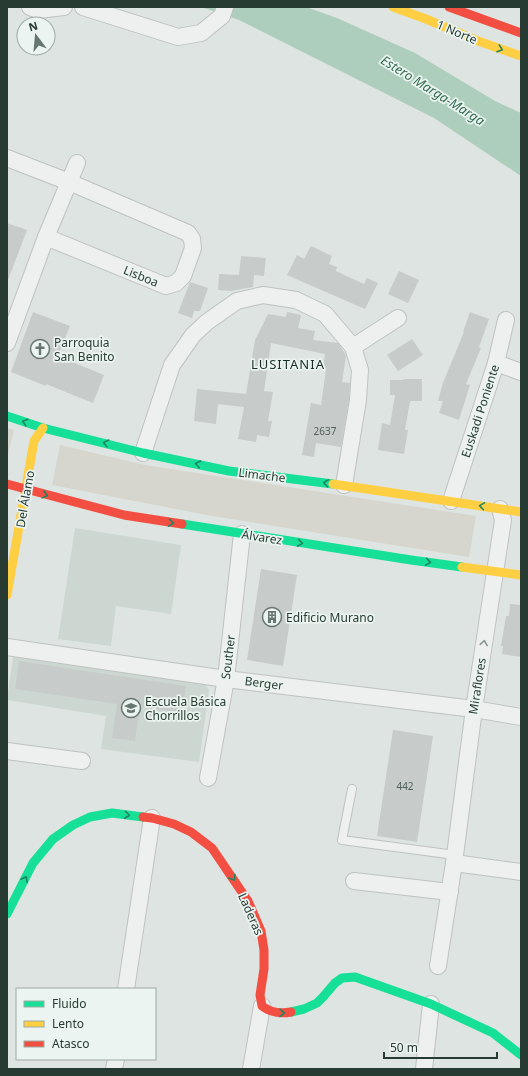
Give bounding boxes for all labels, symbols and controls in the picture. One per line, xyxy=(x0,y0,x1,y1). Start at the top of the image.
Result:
north arrow xyxy=(16,16,56,56)
street label: 1 Norte xyxy=(434,16,480,48)
text: N xyxy=(27,17,39,34)
one-way arrow xyxy=(496,44,503,52)
water label: Estero Marga-Marga xyxy=(378,51,489,130)
street label: Lisboa xyxy=(121,261,161,291)
place label: Parroquia San Benito xyxy=(54,334,115,365)
church icon: Parroquia San Benito xyxy=(29,338,51,360)
district label: LUSITANIA xyxy=(251,355,325,373)
street label: Euskadi Poniente xyxy=(457,362,503,460)
one-way arrow xyxy=(22,418,29,427)
house number: 2637 xyxy=(314,424,337,438)
one-way arrow xyxy=(102,440,109,448)
one-way arrow xyxy=(194,461,201,469)
street label: Limache xyxy=(237,464,287,486)
street label: Del Álamo xyxy=(12,469,38,529)
one-way arrow xyxy=(323,479,329,488)
one-way arrow xyxy=(41,490,48,498)
one-way arrow xyxy=(479,502,485,511)
one-way arrow xyxy=(168,518,175,527)
street label: Álvarez xyxy=(241,525,284,549)
one-way arrow xyxy=(297,538,303,547)
one-way arrow xyxy=(425,557,431,566)
building icon: Edificio Murano xyxy=(261,606,283,628)
place label: Edificio Murano xyxy=(286,609,374,626)
street label: Souther xyxy=(217,634,239,680)
one-way arrow xyxy=(479,640,488,646)
street label: Miraflores xyxy=(464,656,490,716)
street label: Berger xyxy=(244,672,284,694)
place label: Escuela Básica Chorrillos xyxy=(145,693,226,724)
school or university icon: Escuela Básica Chorrillos xyxy=(120,697,142,719)
house number: 442 xyxy=(396,779,414,793)
one-way arrow xyxy=(124,810,130,819)
one-way arrow xyxy=(229,874,236,881)
one-way arrow xyxy=(20,876,27,884)
street label: Laderas xyxy=(234,890,268,938)
legend xyxy=(16,988,156,1060)
text: Fluido xyxy=(52,995,86,1012)
one-way arrow xyxy=(279,1008,285,1017)
text: Lento xyxy=(52,1015,84,1032)
scale bar xyxy=(384,1034,497,1060)
text: Atasco xyxy=(52,1035,90,1052)
text: 50 m xyxy=(390,1039,418,1056)

